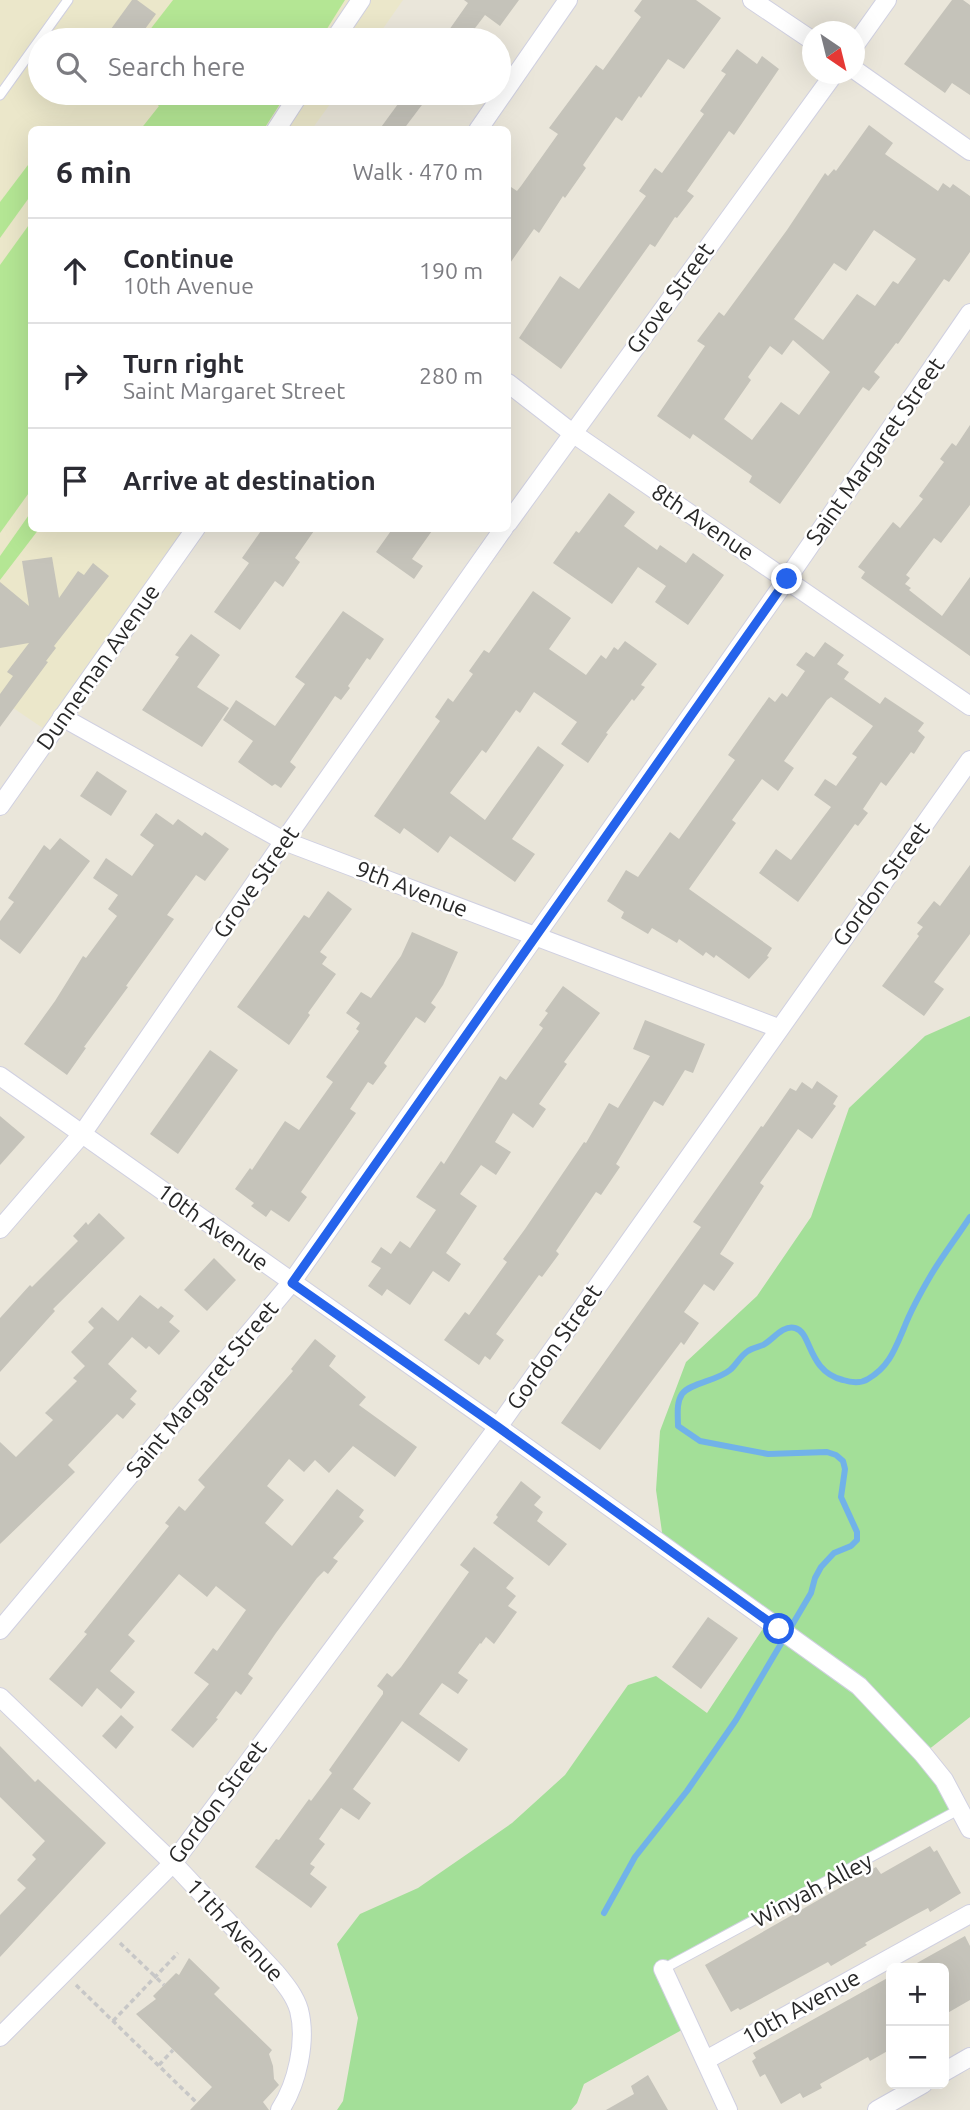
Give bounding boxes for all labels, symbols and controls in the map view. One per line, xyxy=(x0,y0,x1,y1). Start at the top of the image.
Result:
north arrow xyxy=(802,21,865,84)
search box xyxy=(28,28,511,105)
icon: search xyxy=(52,48,90,86)
text: Search here xyxy=(108,52,245,81)
text: 6 min xyxy=(56,155,132,189)
text: Walk · 470 m xyxy=(352,159,483,184)
street label: Grove Street xyxy=(621,237,718,358)
text: Continue xyxy=(123,244,234,273)
icon: ahead xyxy=(56,252,94,290)
text: 190 m xyxy=(419,258,483,283)
text: 10th Avenue xyxy=(123,273,254,298)
text: Turn right xyxy=(123,349,244,378)
street label: Saint Margaret Street xyxy=(801,352,949,549)
icon: right xyxy=(56,357,94,395)
text: 280 m xyxy=(419,363,483,388)
text: Saint Margaret Street xyxy=(123,378,345,403)
icon: arrive xyxy=(56,462,94,500)
text: Arrive at destination xyxy=(123,466,376,495)
street label: 8th Avenue xyxy=(647,478,759,565)
route end xyxy=(771,563,802,594)
street label: Dunneman Avenue xyxy=(31,579,164,754)
street label: Gordon Street xyxy=(827,817,934,950)
street label: Grove Street xyxy=(208,821,303,942)
street label: 9th Avenue xyxy=(353,856,472,921)
street label: 10th Avenue xyxy=(153,1178,274,1275)
street label: Gordon Street xyxy=(501,1279,606,1414)
street label: Saint Margaret Street xyxy=(121,1295,283,1482)
route start xyxy=(763,1613,794,1644)
street label: Gordon Street xyxy=(162,1736,271,1868)
street label: Winyah Alley xyxy=(747,1847,876,1932)
street label: 11th Avenue xyxy=(182,1873,289,1986)
map controls xyxy=(886,1963,949,2089)
button: + xyxy=(886,1963,949,2026)
street label: 10th Avenue xyxy=(737,1964,864,2049)
button: − xyxy=(886,2026,949,2089)

